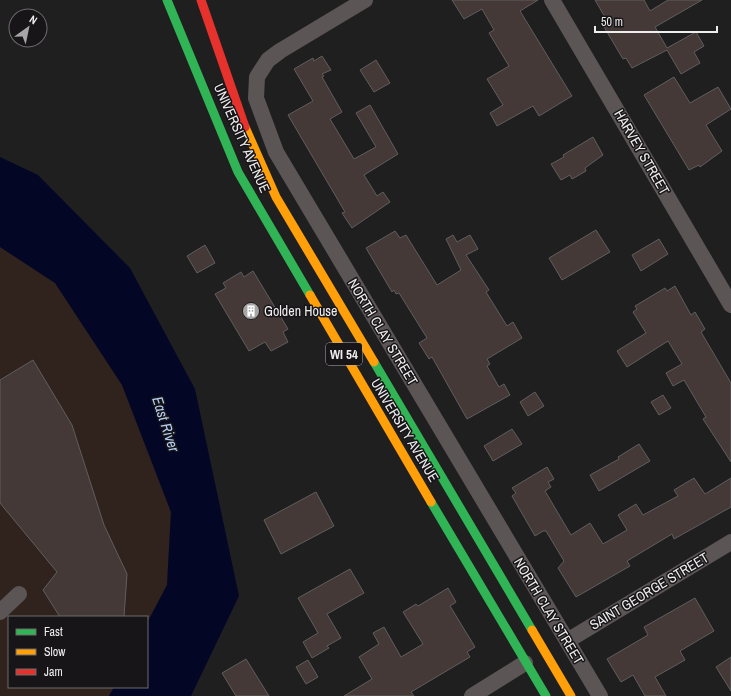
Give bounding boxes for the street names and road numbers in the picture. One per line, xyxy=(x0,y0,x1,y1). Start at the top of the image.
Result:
street label: UNIVERSITY AVENUE xyxy=(210,81,274,195)
street label: HARVEY STREET xyxy=(610,106,674,198)
street label: NORTH CLAY STREET xyxy=(344,275,422,389)
road number: WI 54 xyxy=(326,343,362,365)
street label: UNIVERSITY AVENUE xyxy=(367,375,443,485)
street label: SAINT GEORGE STREET xyxy=(586,548,712,634)
street label: NORTH CLAY STREET xyxy=(510,554,588,668)

